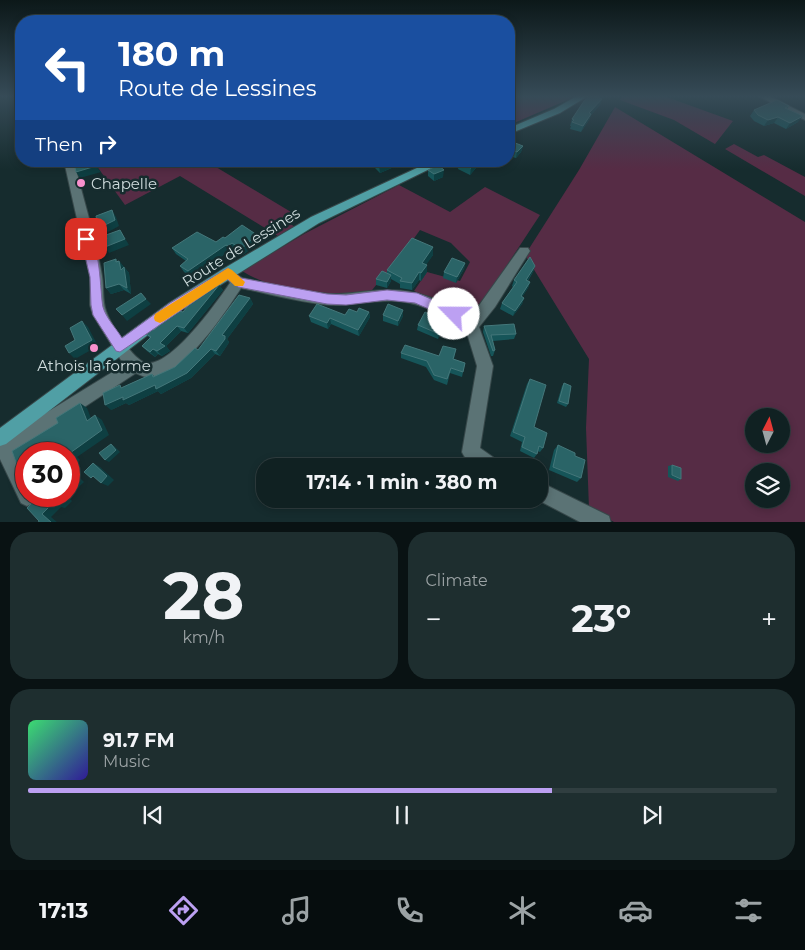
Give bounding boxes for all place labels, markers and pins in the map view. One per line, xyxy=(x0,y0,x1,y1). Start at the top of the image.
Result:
place label: Chapelle xyxy=(91,174,157,193)
marker: Chapelle xyxy=(75,177,87,189)
pin xyxy=(65,218,107,260)
marker: Athois la forme xyxy=(88,342,100,354)
place label: Athois la forme xyxy=(37,356,151,375)

